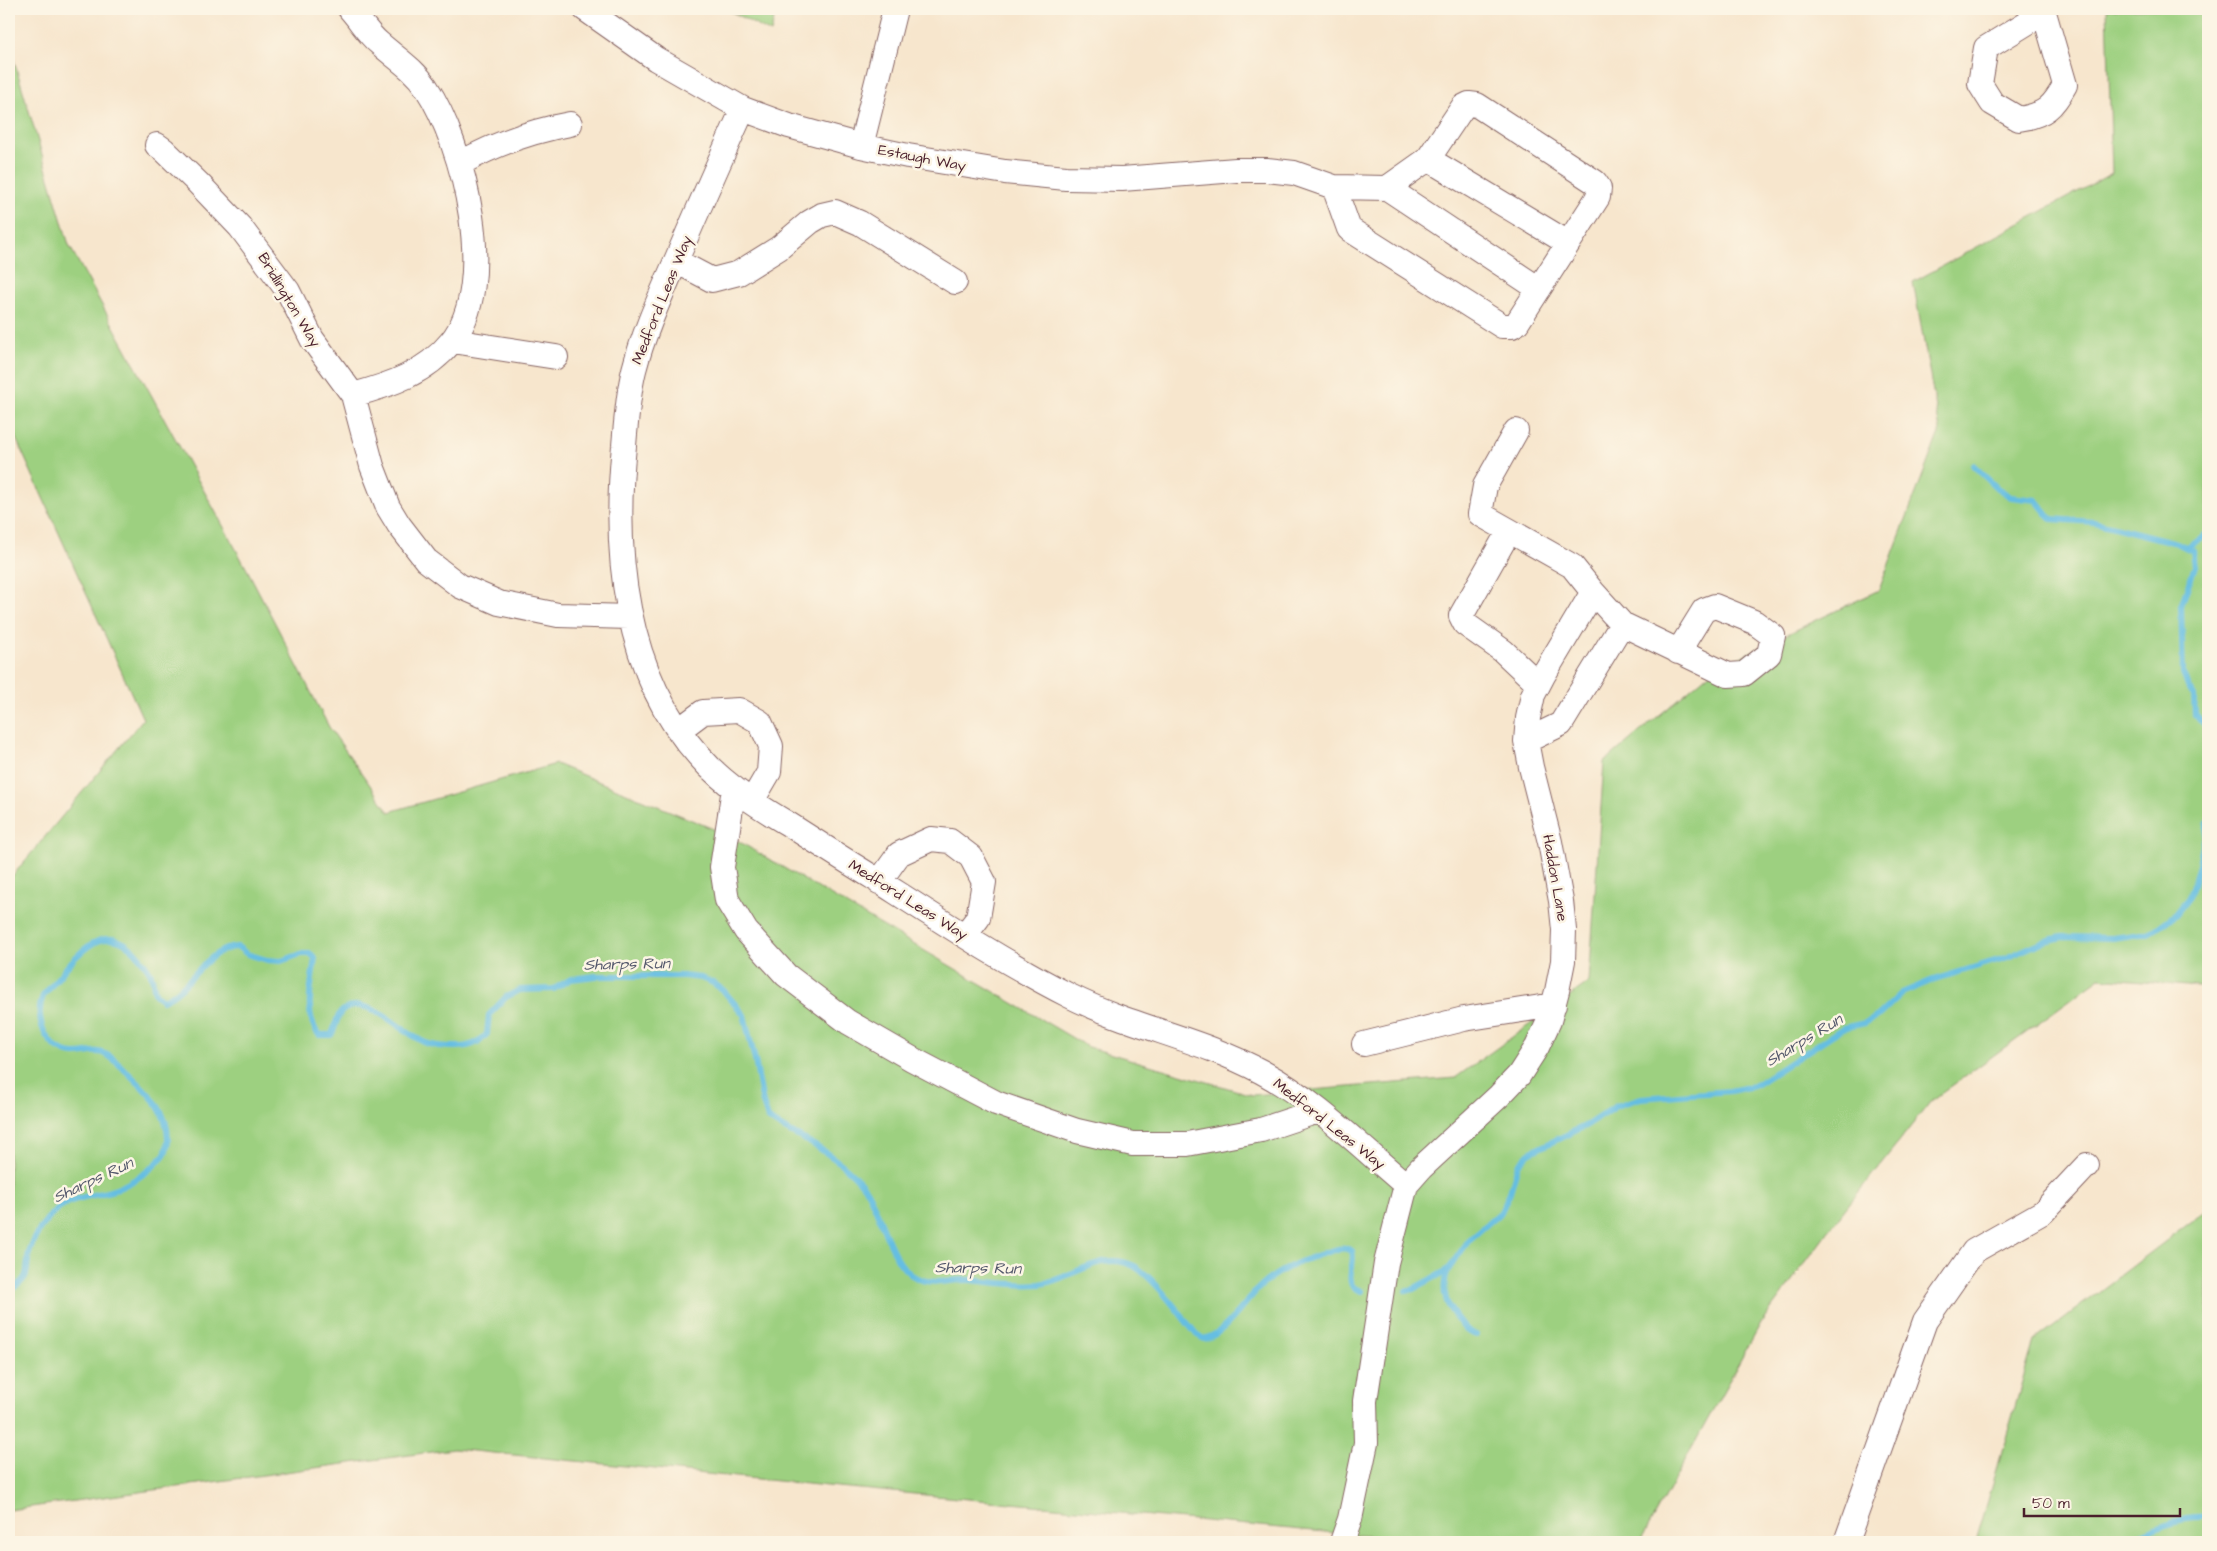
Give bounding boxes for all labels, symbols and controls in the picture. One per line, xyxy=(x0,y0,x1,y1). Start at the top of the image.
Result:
street label: Estaugh Way xyxy=(876,139,968,178)
street label: Medford Leas Way xyxy=(627,232,698,368)
street label: Bridlington Way xyxy=(252,249,325,352)
street label: Haddon Lane xyxy=(1537,833,1573,923)
street label: Medford Leas Way xyxy=(844,855,972,946)
water label: Sharps Run xyxy=(584,952,672,976)
water label: Sharps Run xyxy=(1761,1007,1848,1072)
street label: Medford Leas Way xyxy=(1268,1074,1390,1175)
water label: Sharps Run xyxy=(49,1151,138,1208)
water label: Sharps Run xyxy=(935,1256,1023,1280)
scale bar xyxy=(2024,1486,2181,1518)
text: 50 m xyxy=(2032,1493,2070,1514)

